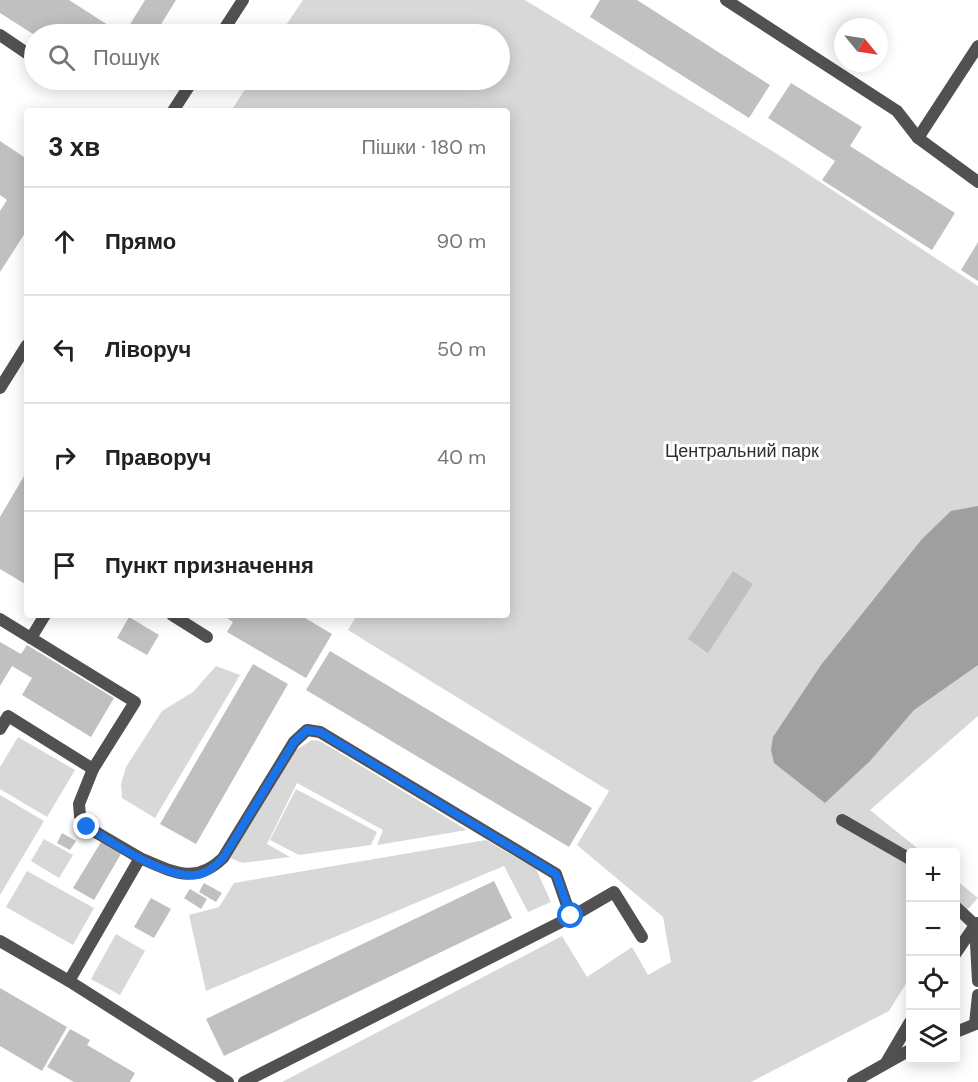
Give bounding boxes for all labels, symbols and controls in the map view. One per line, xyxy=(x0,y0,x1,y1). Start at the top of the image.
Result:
north arrow xyxy=(834,18,888,72)
search box xyxy=(24,24,510,90)
icon: search xyxy=(45,41,78,74)
text: Пошук xyxy=(93,43,159,72)
text: 3 хв xyxy=(48,130,100,164)
text: Пішки · 180 m xyxy=(361,134,486,160)
icon: ahead xyxy=(48,225,81,258)
text: Прямо xyxy=(105,227,176,256)
text: 90 m xyxy=(437,228,486,254)
icon: left xyxy=(48,333,81,366)
text: Ліворуч xyxy=(105,335,191,364)
text: 50 m xyxy=(437,336,486,362)
park label: Центральний парк xyxy=(665,439,819,463)
icon: right xyxy=(48,441,81,474)
text: Праворуч xyxy=(105,443,211,472)
text: 40 m xyxy=(437,444,486,470)
icon: arrive xyxy=(48,549,81,582)
text: Пункт призначення xyxy=(105,551,314,580)
route end xyxy=(73,813,99,839)
map controls xyxy=(906,848,960,1064)
button: + xyxy=(906,848,960,902)
route start xyxy=(557,902,583,928)
button: − xyxy=(906,902,960,956)
button: locate xyxy=(906,956,960,1010)
button: layers xyxy=(906,1010,960,1064)

